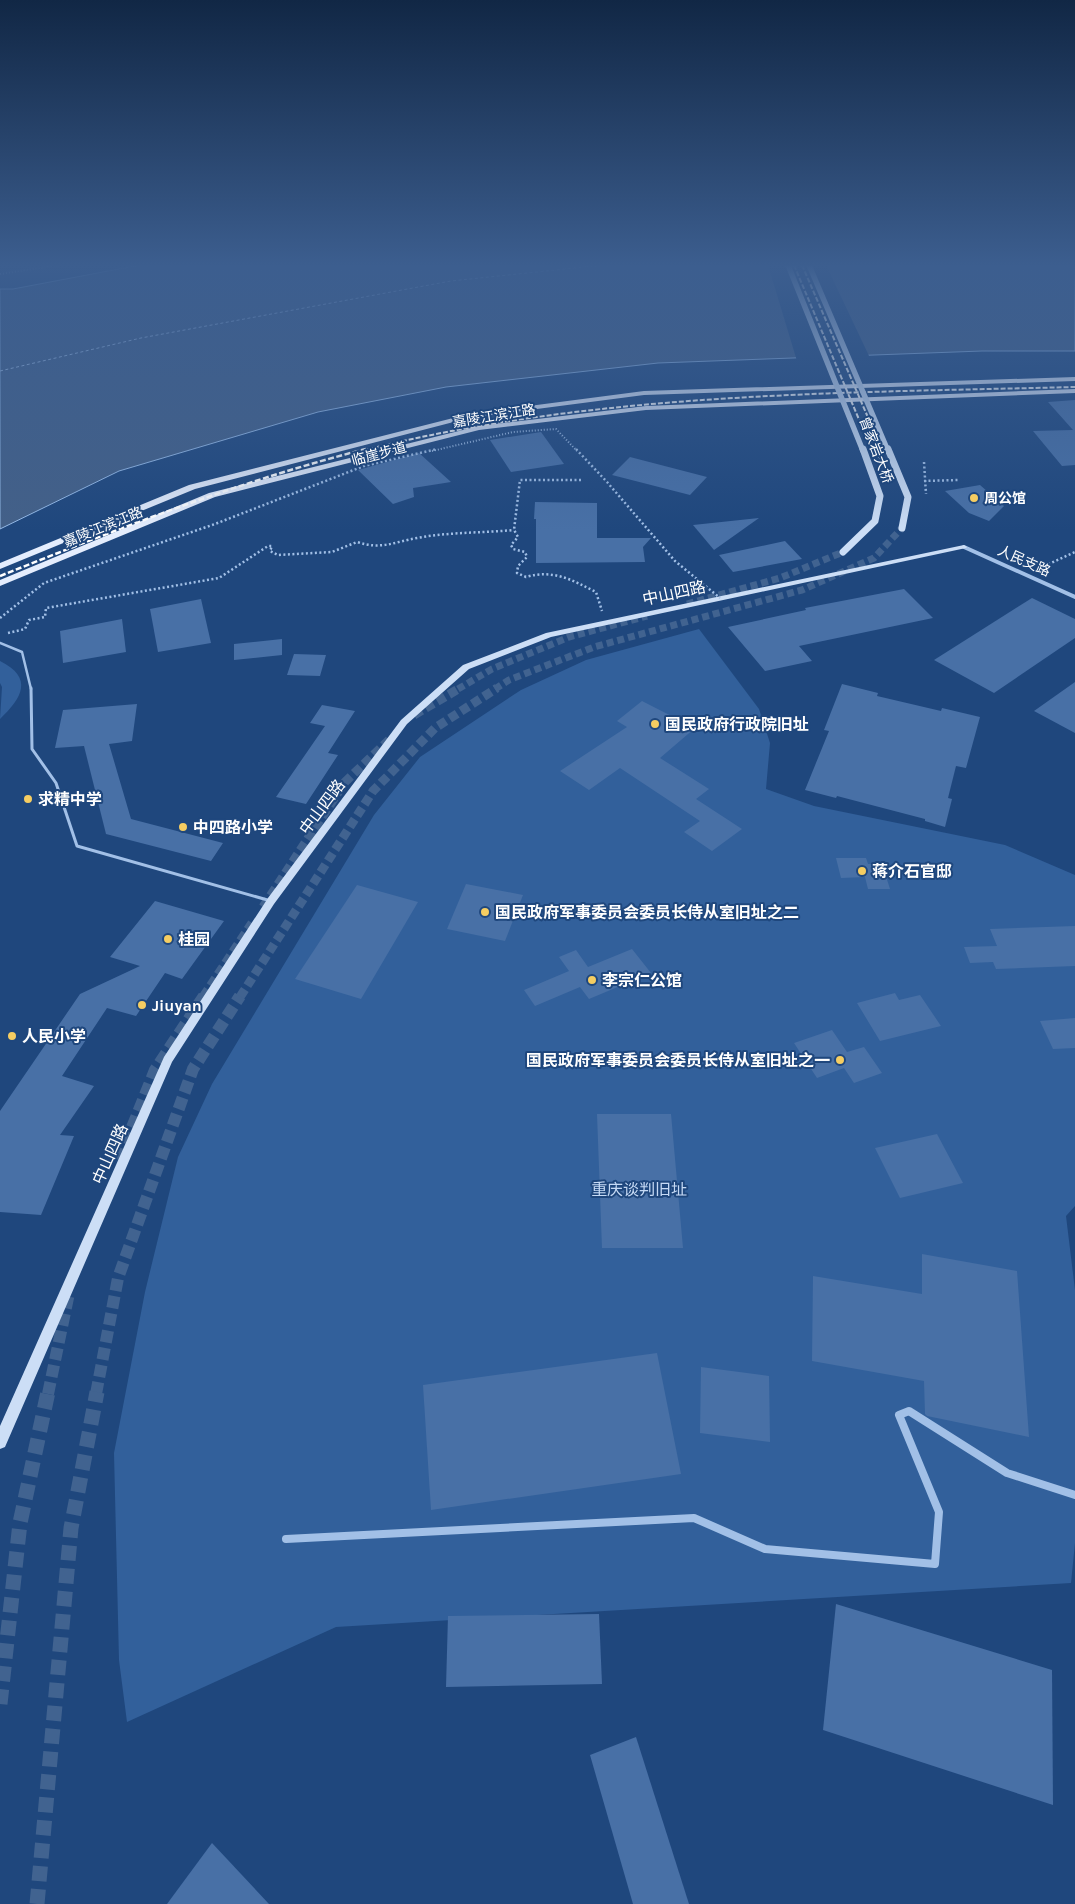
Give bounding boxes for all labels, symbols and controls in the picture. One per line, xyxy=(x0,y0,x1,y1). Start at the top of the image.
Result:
street label: 嘉陵江滨江路 xyxy=(451,401,537,431)
street label: 曾家岩大桥 xyxy=(856,414,896,486)
street label: 临崖步道 xyxy=(350,439,408,469)
place label: 周公馆 xyxy=(984,490,1026,507)
marker: 周公馆 xyxy=(968,492,980,504)
street label: 嘉陵江滨江路 xyxy=(61,503,145,551)
street label: 人民支路 xyxy=(995,542,1053,580)
street label: 中山四路 xyxy=(641,577,707,609)
place label: 国民政府行政院旧址 xyxy=(665,715,809,734)
marker: 国民政府行政院旧址 xyxy=(649,718,661,730)
street label: 中山四路 xyxy=(295,776,349,838)
place label: 求精中学 xyxy=(38,790,102,809)
marker: 求精中学 xyxy=(22,793,34,805)
place label: 中四路小学 xyxy=(193,818,273,837)
marker: 中四路小学 xyxy=(177,821,189,833)
place label: 蒋介石官邸 xyxy=(872,862,952,881)
marker: 蒋介石官邸 xyxy=(856,865,868,877)
place label: 国民政府军事委员会委员长侍从室旧址之二 xyxy=(495,903,799,922)
marker: 国民政府军事委员会委员长侍从室旧址之二 xyxy=(479,906,491,918)
place label: 桂园 xyxy=(178,930,210,949)
marker: 桂园 xyxy=(162,933,174,945)
place label: 李宗仁公馆 xyxy=(602,971,682,990)
marker: 李宗仁公馆 xyxy=(586,974,598,986)
place label: Jiuyan xyxy=(152,996,202,1015)
marker: Jiuyan xyxy=(136,999,148,1011)
place label: 人民小学 xyxy=(22,1027,86,1046)
marker: 人民小学 xyxy=(6,1030,18,1042)
place label: 国民政府军事委员会委员长侍从室旧址之一 xyxy=(526,1051,830,1070)
marker: 国民政府军事委员会委员长侍从室旧址之一 xyxy=(834,1054,846,1066)
street label: 中山四路 xyxy=(88,1121,132,1187)
park label: 重庆谈判旧址 xyxy=(591,1180,687,1199)

